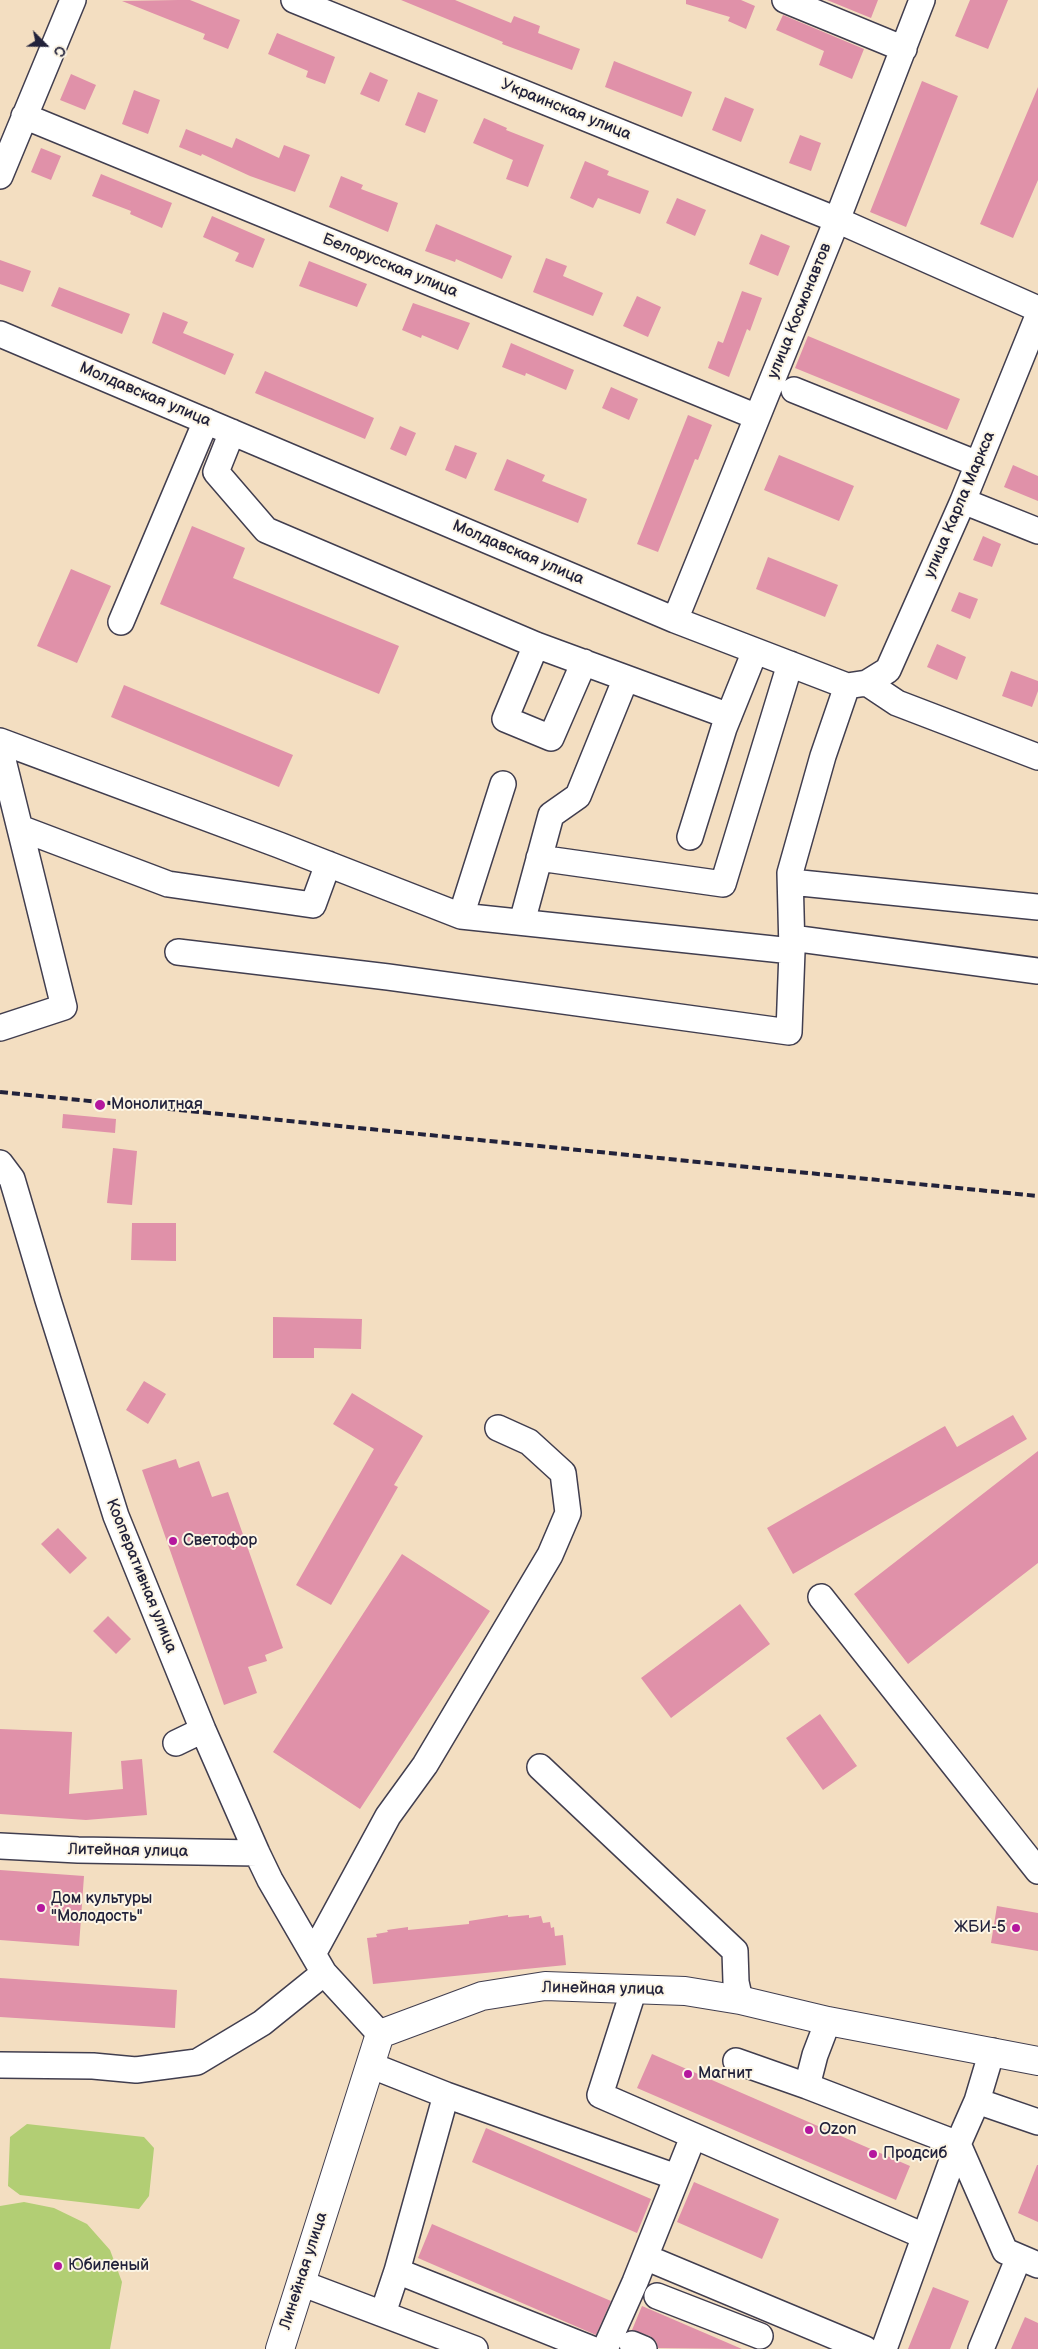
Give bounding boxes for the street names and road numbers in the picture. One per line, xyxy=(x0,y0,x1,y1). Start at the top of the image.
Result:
street label: Украинская улица xyxy=(498,75,634,145)
street label: Белорусская улица xyxy=(319,230,461,302)
street label: улица Космонавтов xyxy=(764,240,836,382)
street label: Молдавская улица xyxy=(76,359,214,431)
street label: улица Карла Маркса xyxy=(920,429,1000,581)
street label: Молдавская улица xyxy=(449,517,587,589)
street label: Кооперативная улица xyxy=(101,1496,181,1656)
street label: Литейная улица xyxy=(68,1840,188,1862)
street label: Линейная улица xyxy=(542,1978,664,2000)
street label: Линейная улица xyxy=(276,2210,332,2332)

